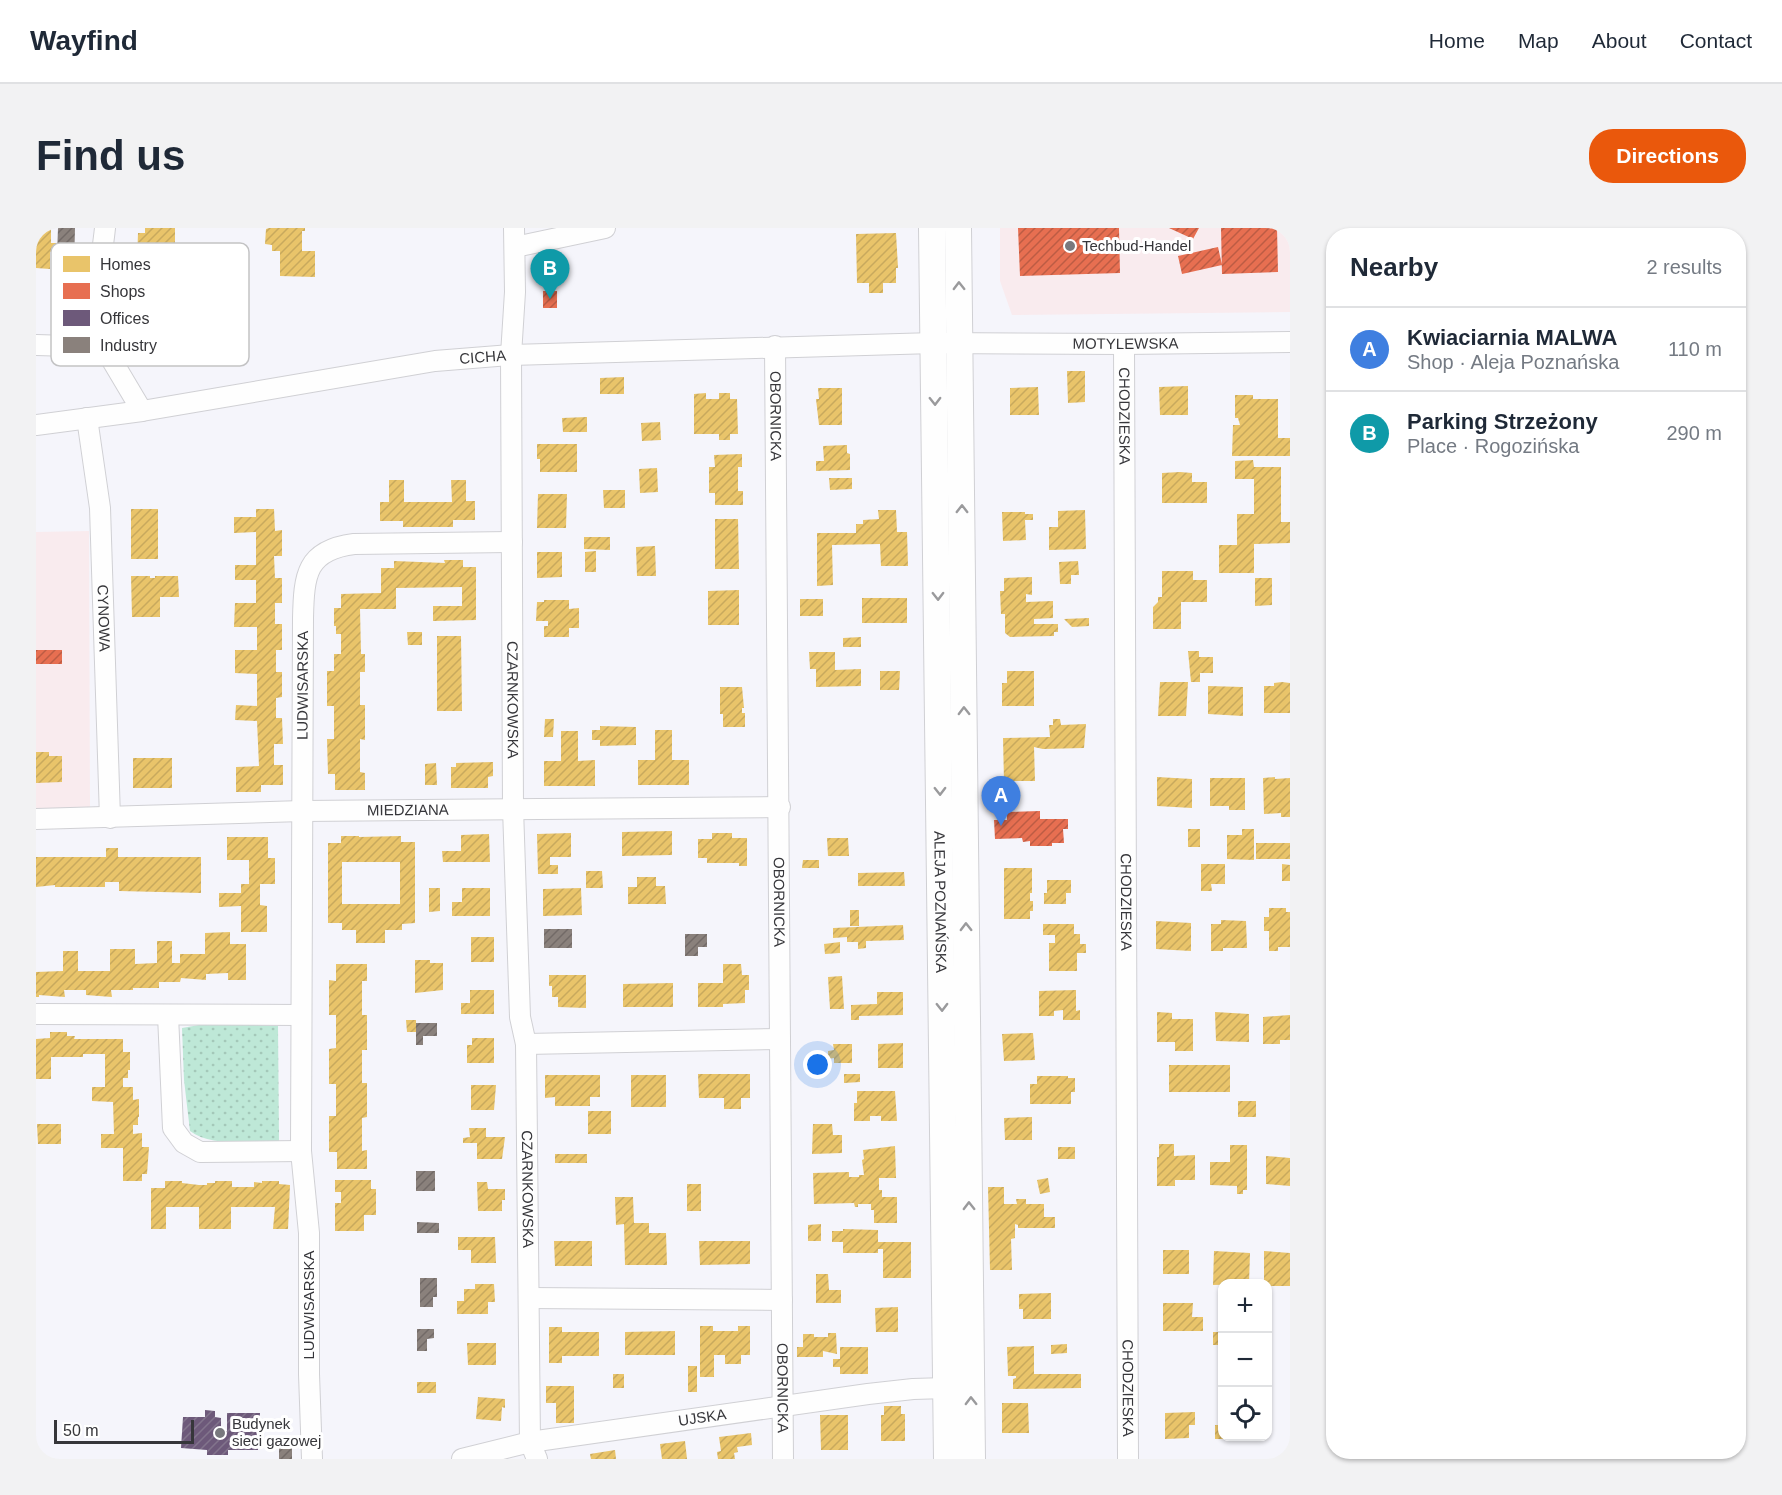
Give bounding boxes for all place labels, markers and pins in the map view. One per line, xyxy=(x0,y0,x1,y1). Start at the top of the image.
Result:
place label: Techbud-Handel xyxy=(1082,237,1191,254)
marker: Techbud-Handel xyxy=(1063,239,1077,253)
pin: B xyxy=(530,250,570,299)
pin: A xyxy=(982,776,1020,826)
place label: Budynek sieci gazowej xyxy=(232,1415,321,1449)
marker: Budynek sieci gazowej xyxy=(213,1426,227,1440)

